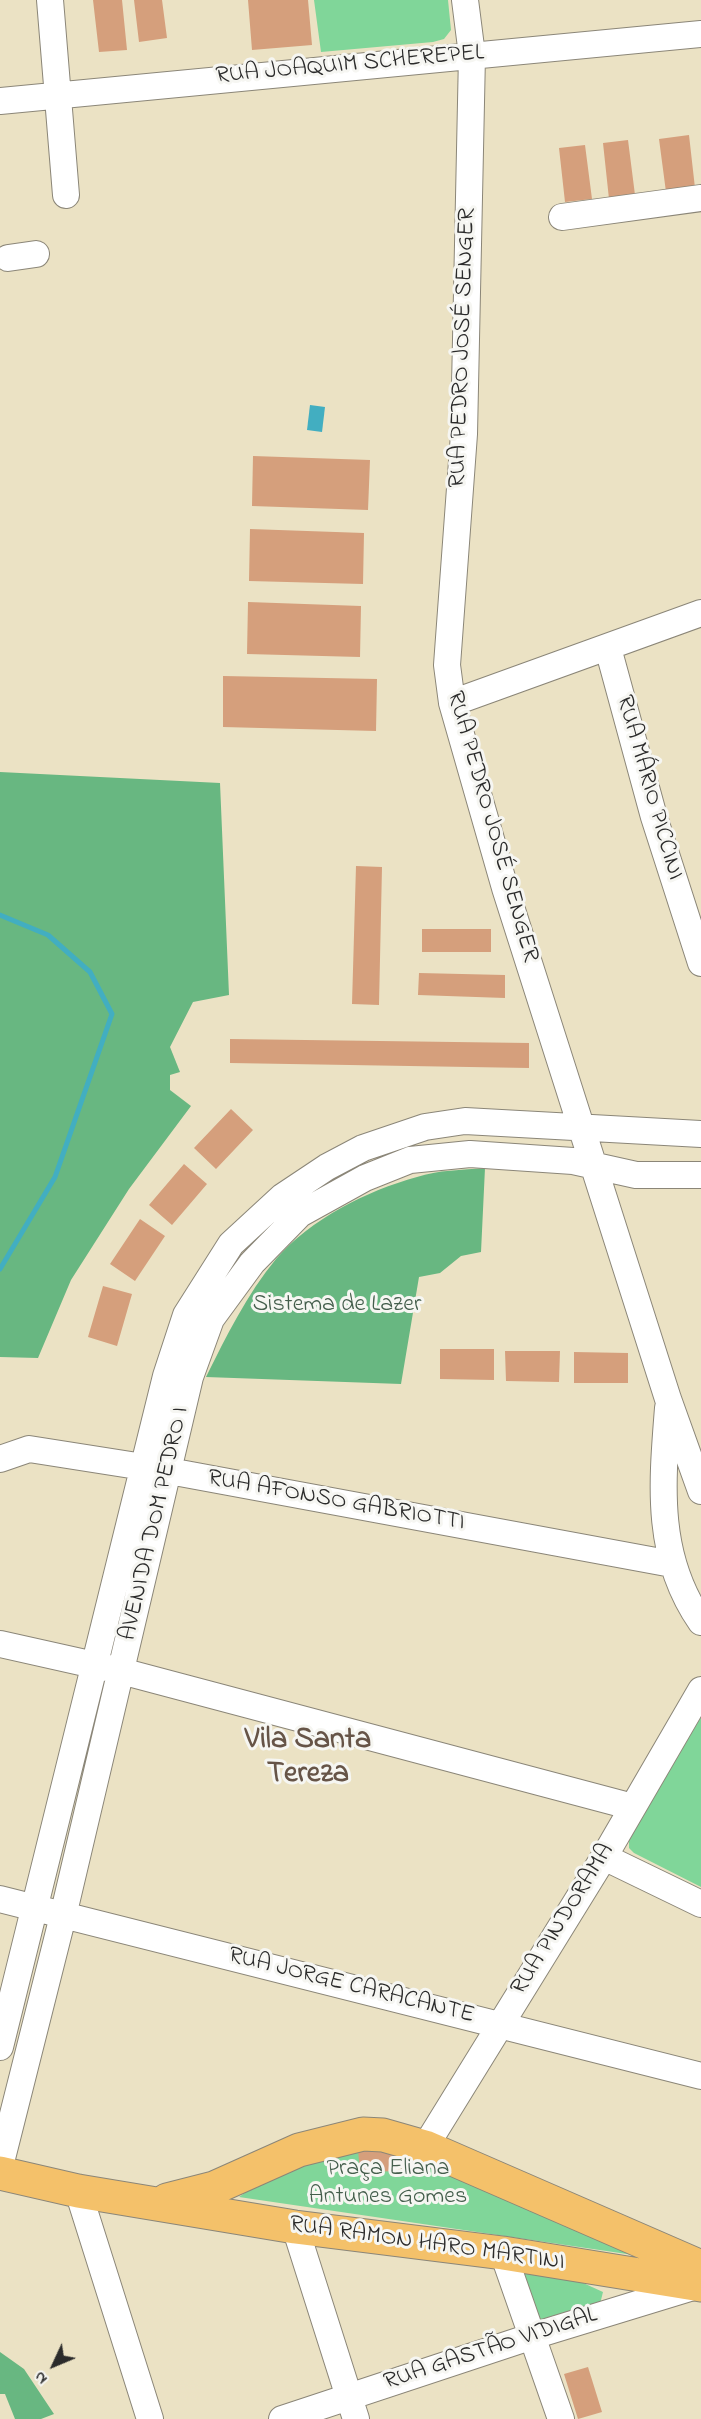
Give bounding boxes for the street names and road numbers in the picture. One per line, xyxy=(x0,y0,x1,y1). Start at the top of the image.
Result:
street label: RUA JOAQUIM SCHEREPEL xyxy=(215,40,485,92)
street label: RUA PEDRO JOSÉ SENGER xyxy=(445,208,483,488)
street label: RUA PEDRO JOSÉ SENGER xyxy=(439,688,543,966)
street label: RUA MÁRIO PICCINI xyxy=(608,692,688,884)
street label: AVENIDA DOM PEDRO I xyxy=(115,1404,197,1644)
street label: RUA AFONSO GABRIOTTI xyxy=(205,1465,467,1539)
street label: RUA PINDORAMA xyxy=(506,1839,622,2001)
street label: RUA JORGE CARACANTE xyxy=(225,1942,477,2032)
street label: RUA RAMON HARO MARTINI xyxy=(288,2211,566,2279)
street label: RUA GASTÃO VIDIGAL xyxy=(381,2302,601,2398)

